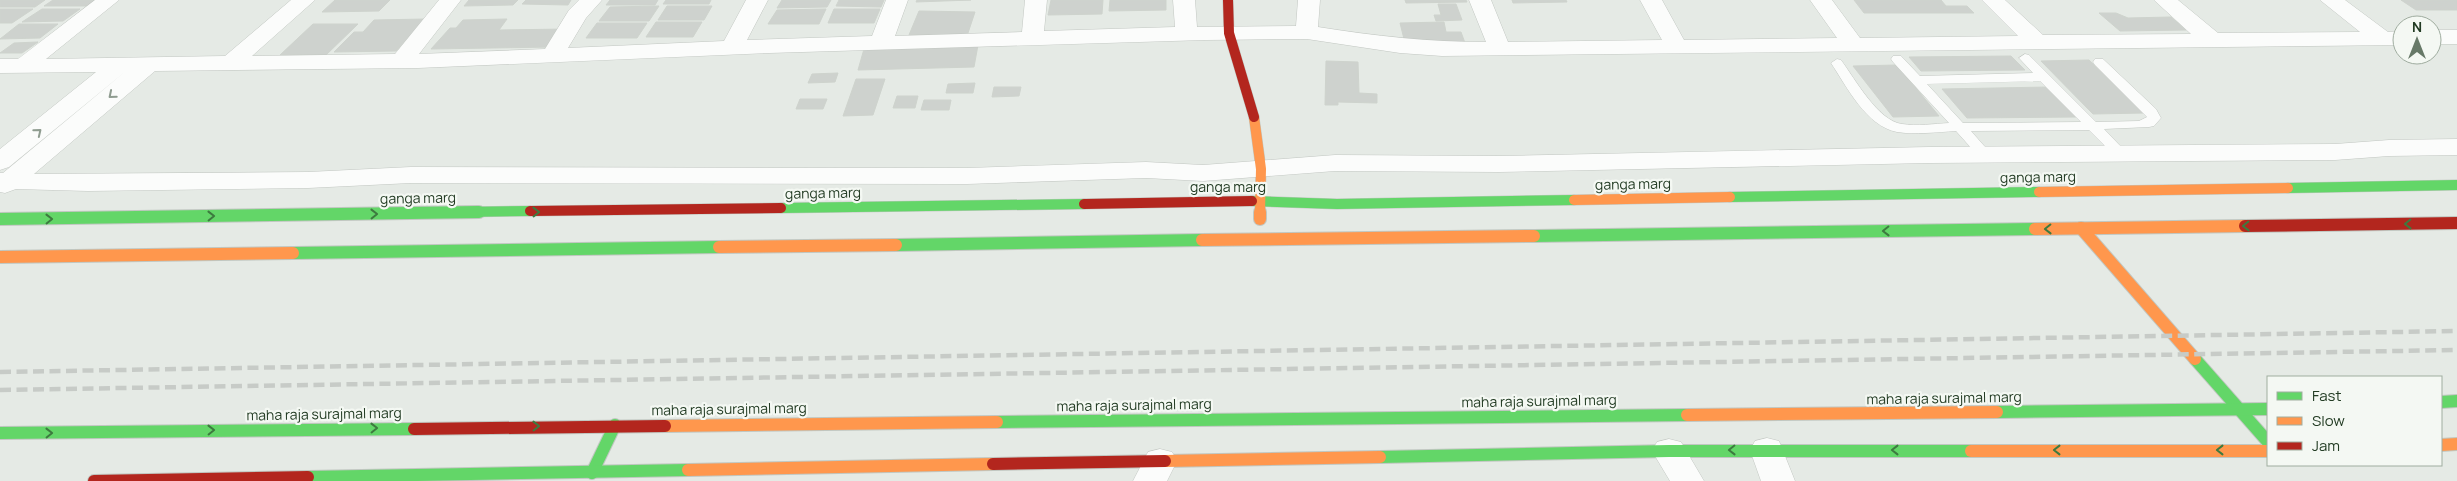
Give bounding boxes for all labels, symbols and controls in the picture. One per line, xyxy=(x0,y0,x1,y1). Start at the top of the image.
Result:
north arrow xyxy=(2392,15,2442,65)
text: N xyxy=(2412,17,2422,36)
one-way arrow xyxy=(109,90,118,98)
one-way arrow xyxy=(32,128,41,137)
street label: ganga marg xyxy=(2000,166,2076,187)
street label: ganga marg xyxy=(1595,173,1671,194)
street label: ganga marg xyxy=(1190,177,1266,196)
street label: ganga marg xyxy=(785,182,861,203)
street label: ganga marg xyxy=(380,187,456,208)
one-way arrow xyxy=(532,207,540,217)
one-way arrow xyxy=(370,209,378,219)
one-way arrow xyxy=(207,211,215,222)
one-way arrow xyxy=(45,214,53,224)
one-way arrow xyxy=(2404,219,2412,229)
one-way arrow xyxy=(2242,221,2250,231)
one-way arrow xyxy=(2044,224,2052,234)
one-way arrow xyxy=(1882,226,1890,236)
legend xyxy=(2267,376,2442,466)
text: Fast xyxy=(2312,385,2341,406)
street label: maha raja surajmal marg xyxy=(1866,387,2022,408)
street label: maha raja surajmal marg xyxy=(1461,390,1617,411)
street label: maha raja surajmal marg xyxy=(1056,394,1212,415)
street label: maha raja surajmal marg xyxy=(651,398,807,419)
street label: maha raja surajmal marg xyxy=(246,403,402,424)
text: Slow xyxy=(2312,410,2345,431)
one-way arrow xyxy=(532,421,540,431)
one-way arrow xyxy=(370,423,378,433)
one-way arrow xyxy=(207,425,215,436)
one-way arrow xyxy=(45,427,53,438)
text: Jam xyxy=(2312,435,2340,456)
one-way arrow xyxy=(1728,445,1736,455)
one-way arrow xyxy=(1890,445,1898,455)
one-way arrow xyxy=(2053,445,2060,455)
one-way arrow xyxy=(2215,445,2223,455)

